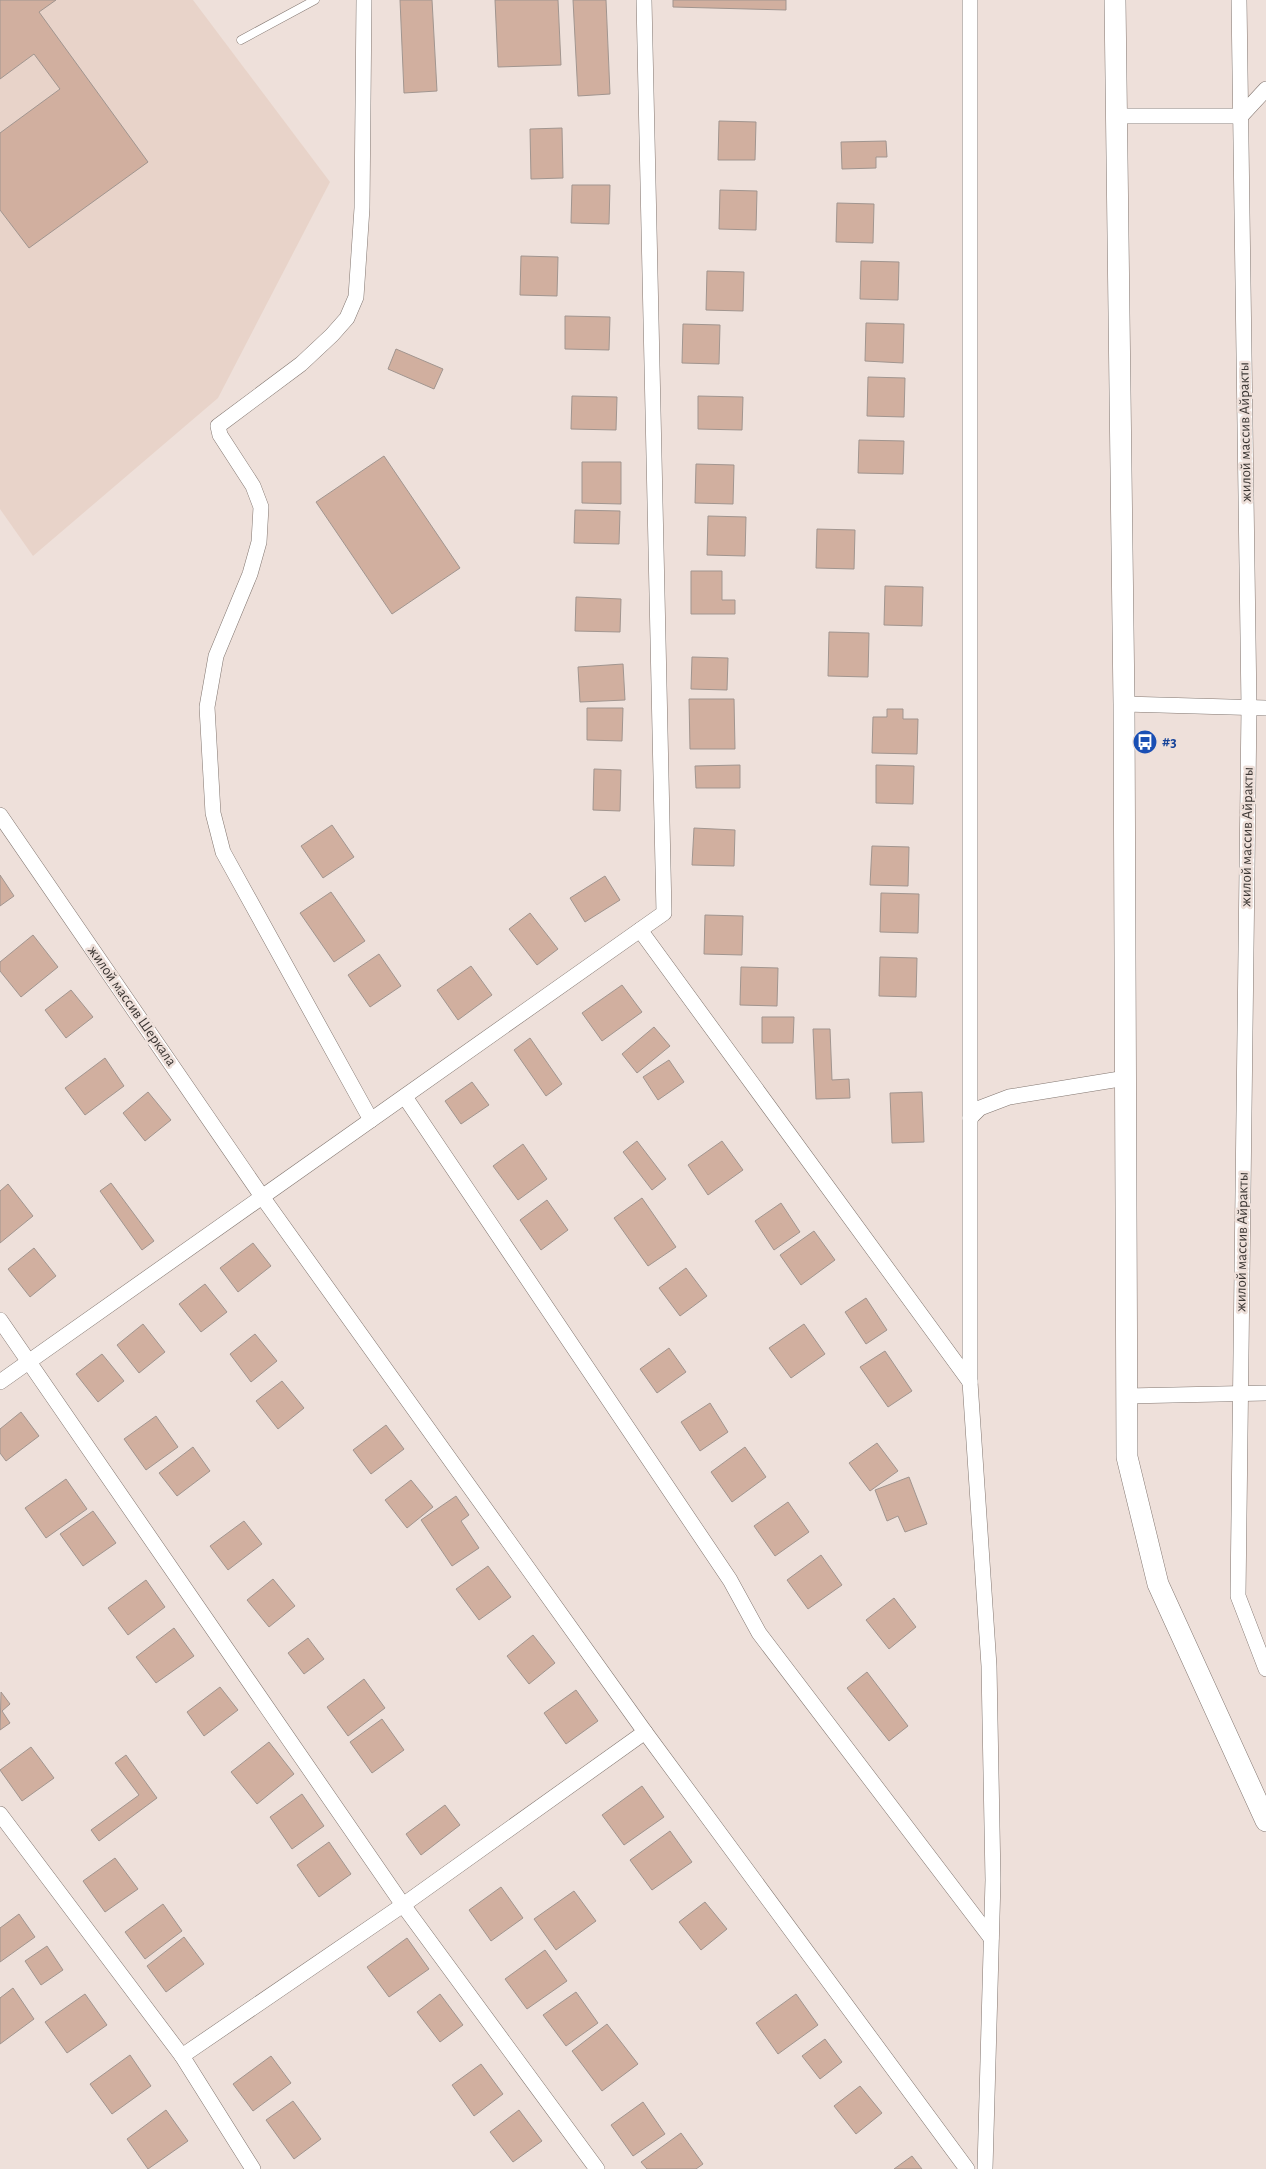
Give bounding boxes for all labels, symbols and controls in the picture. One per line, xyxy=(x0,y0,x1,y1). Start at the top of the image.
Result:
street label: жилой массив Айракты xyxy=(1236,362,1254,502)
bus stop icon: #3 xyxy=(1132,729,1158,755)
place label: #3 xyxy=(1162,735,1177,750)
street label: жилой массив Айракты xyxy=(1238,767,1256,907)
street label: жилой массив Шеркала xyxy=(85,943,179,1069)
street label: жилой массив Айракты xyxy=(1233,1172,1251,1312)

